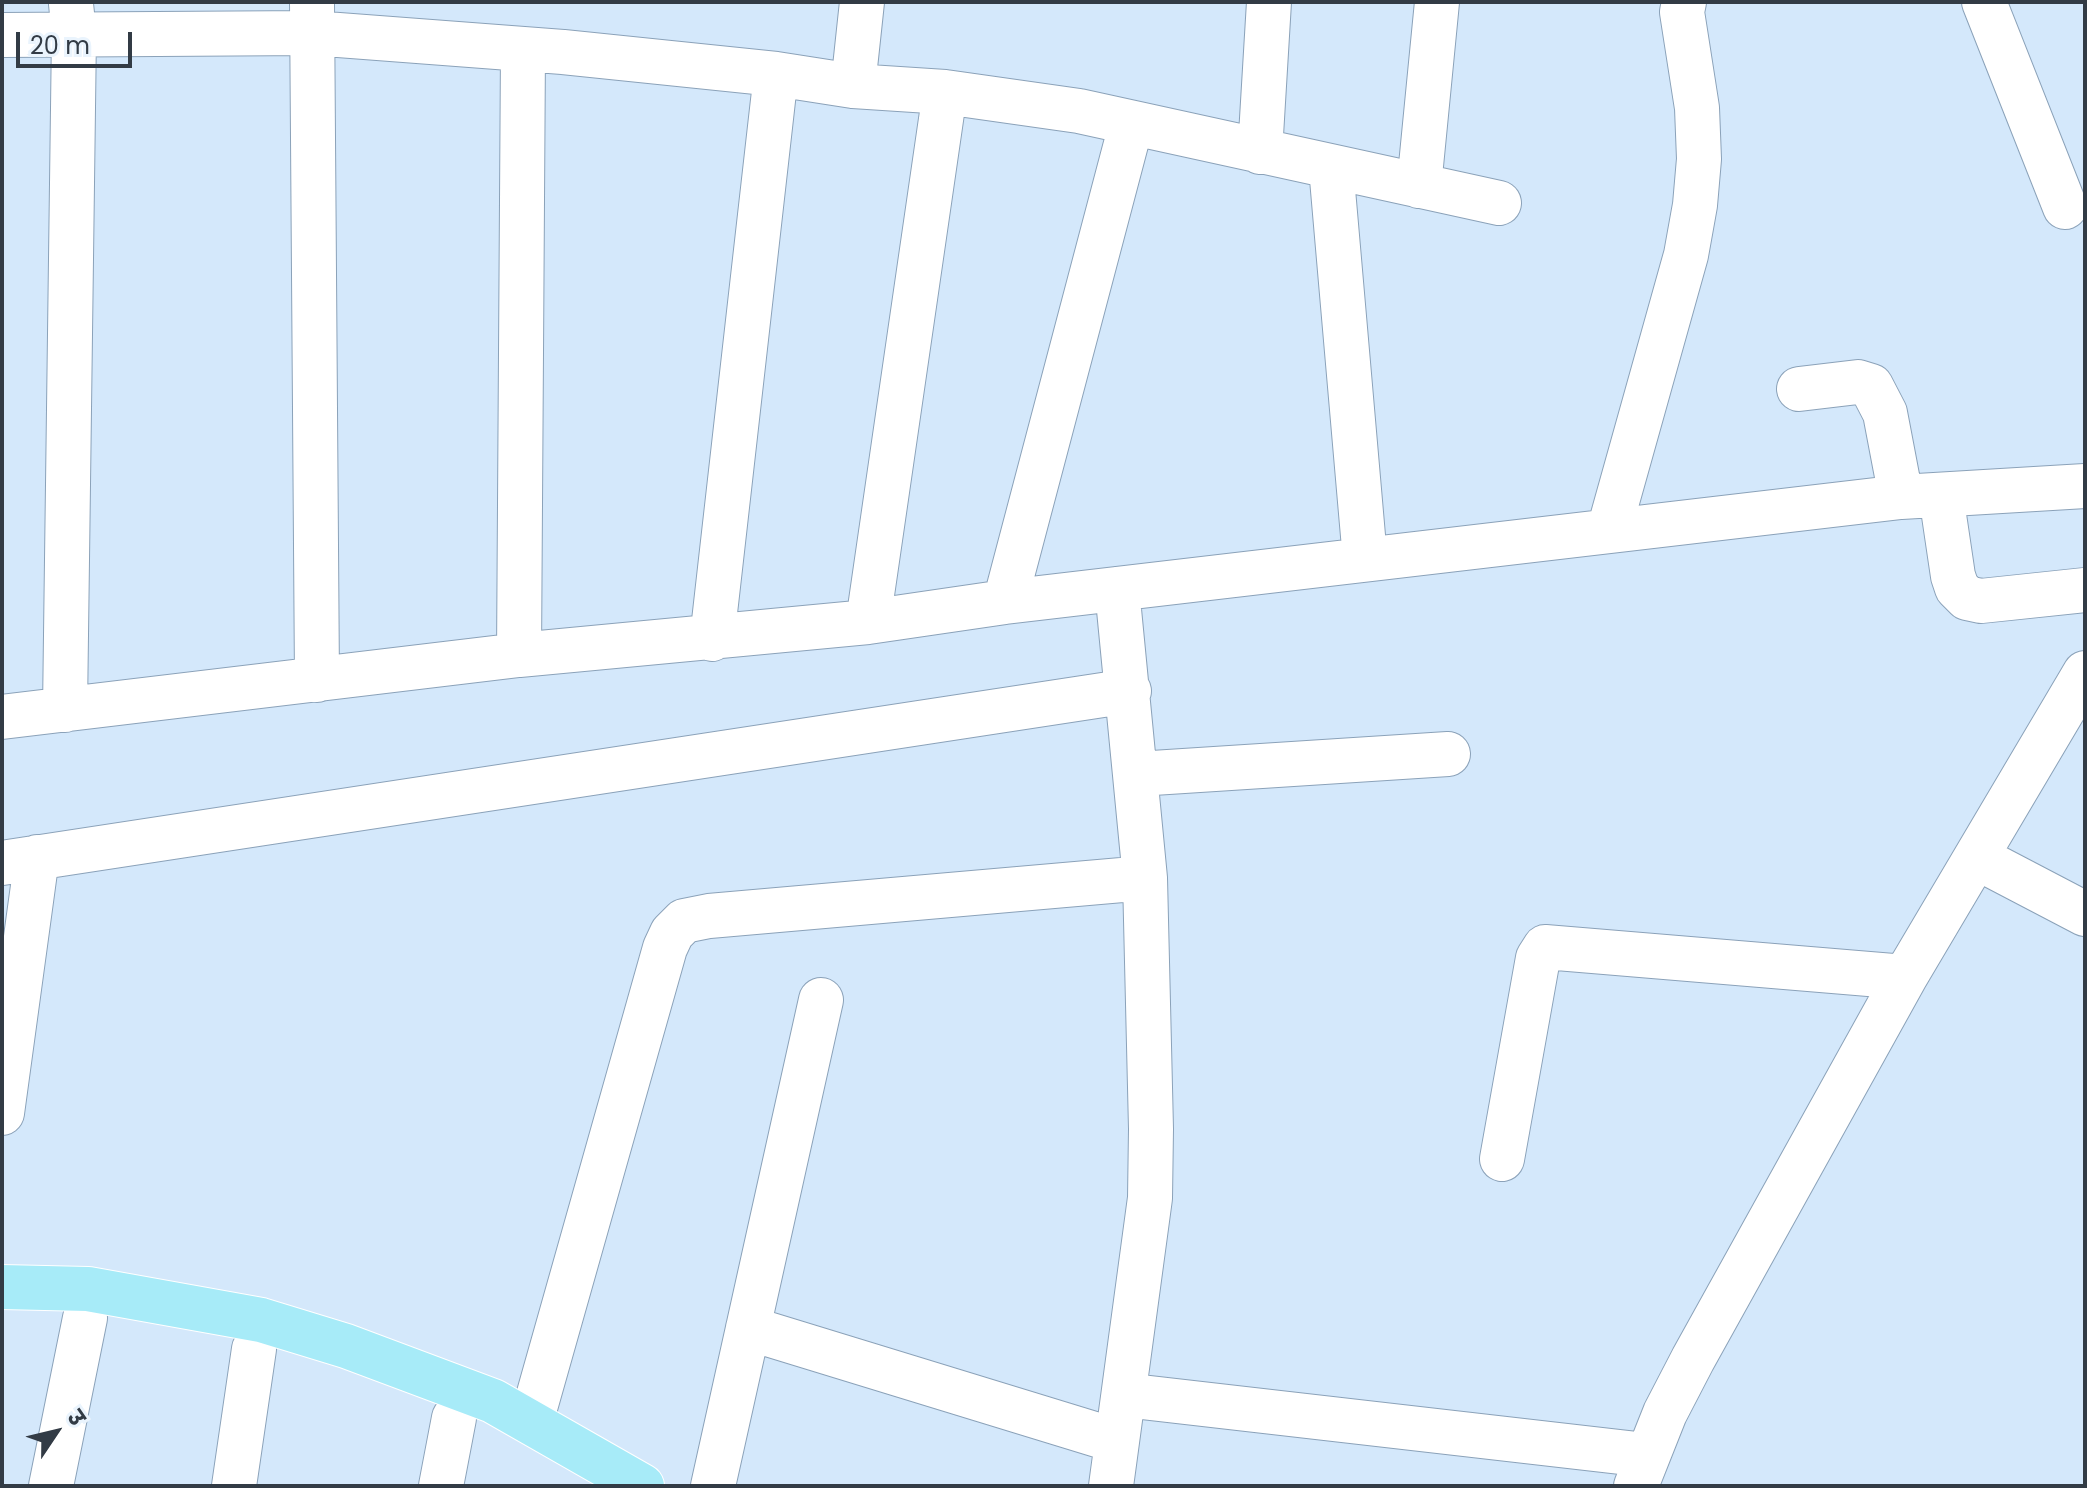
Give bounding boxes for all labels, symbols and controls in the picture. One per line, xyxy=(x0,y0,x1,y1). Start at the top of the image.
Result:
scale bar xyxy=(20,16,136,66)
text: 20 m xyxy=(30,29,90,62)
north arrow xyxy=(16,1392,96,1472)
text: उ xyxy=(60,1404,92,1432)

